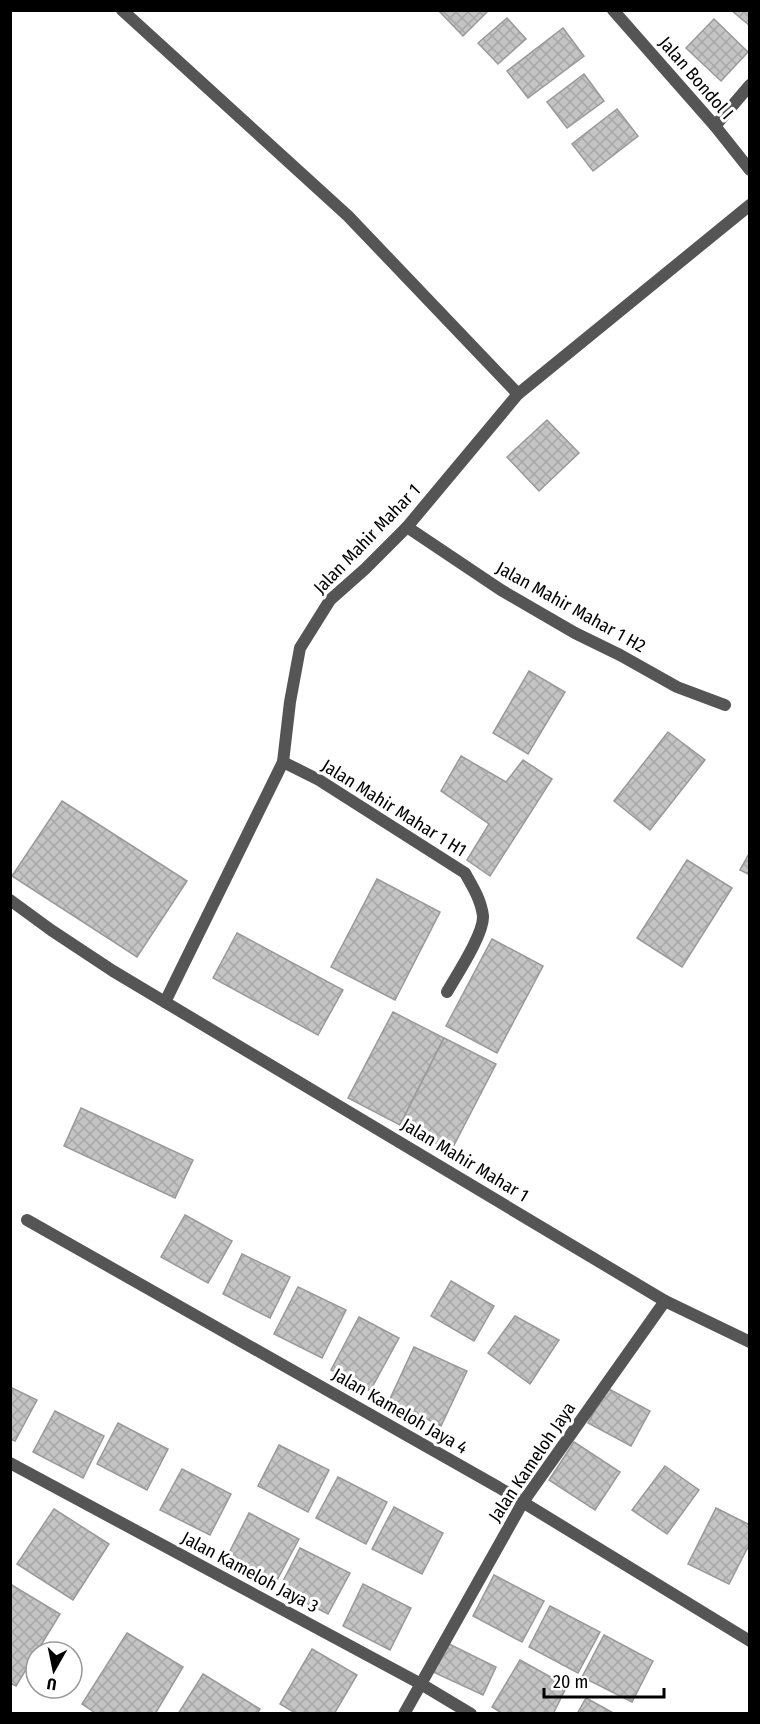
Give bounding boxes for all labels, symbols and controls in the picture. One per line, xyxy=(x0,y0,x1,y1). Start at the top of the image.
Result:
street label: Jalan Bondol I xyxy=(654,32,738,124)
street label: Jalan Mahir Mahar 1 xyxy=(309,479,425,599)
street label: Jalan Mahir Mahar 1 H2 xyxy=(492,557,650,657)
street label: Jalan Mahir Mahar 1 H1 xyxy=(318,755,470,861)
street label: Jalan Mahir Mahar 1 xyxy=(397,1113,533,1207)
street label: Jalan Kameloh Jaya 4 xyxy=(328,1363,472,1459)
street label: Jalan Kameloh Jaya xyxy=(484,1398,580,1526)
street label: Jalan Kameloh Jaya 3 xyxy=(178,1527,322,1617)
north arrow xyxy=(24,1640,84,1700)
scale bar xyxy=(544,1661,664,1699)
text: 20 m xyxy=(553,1671,588,1693)
text: U xyxy=(46,1674,58,1694)

